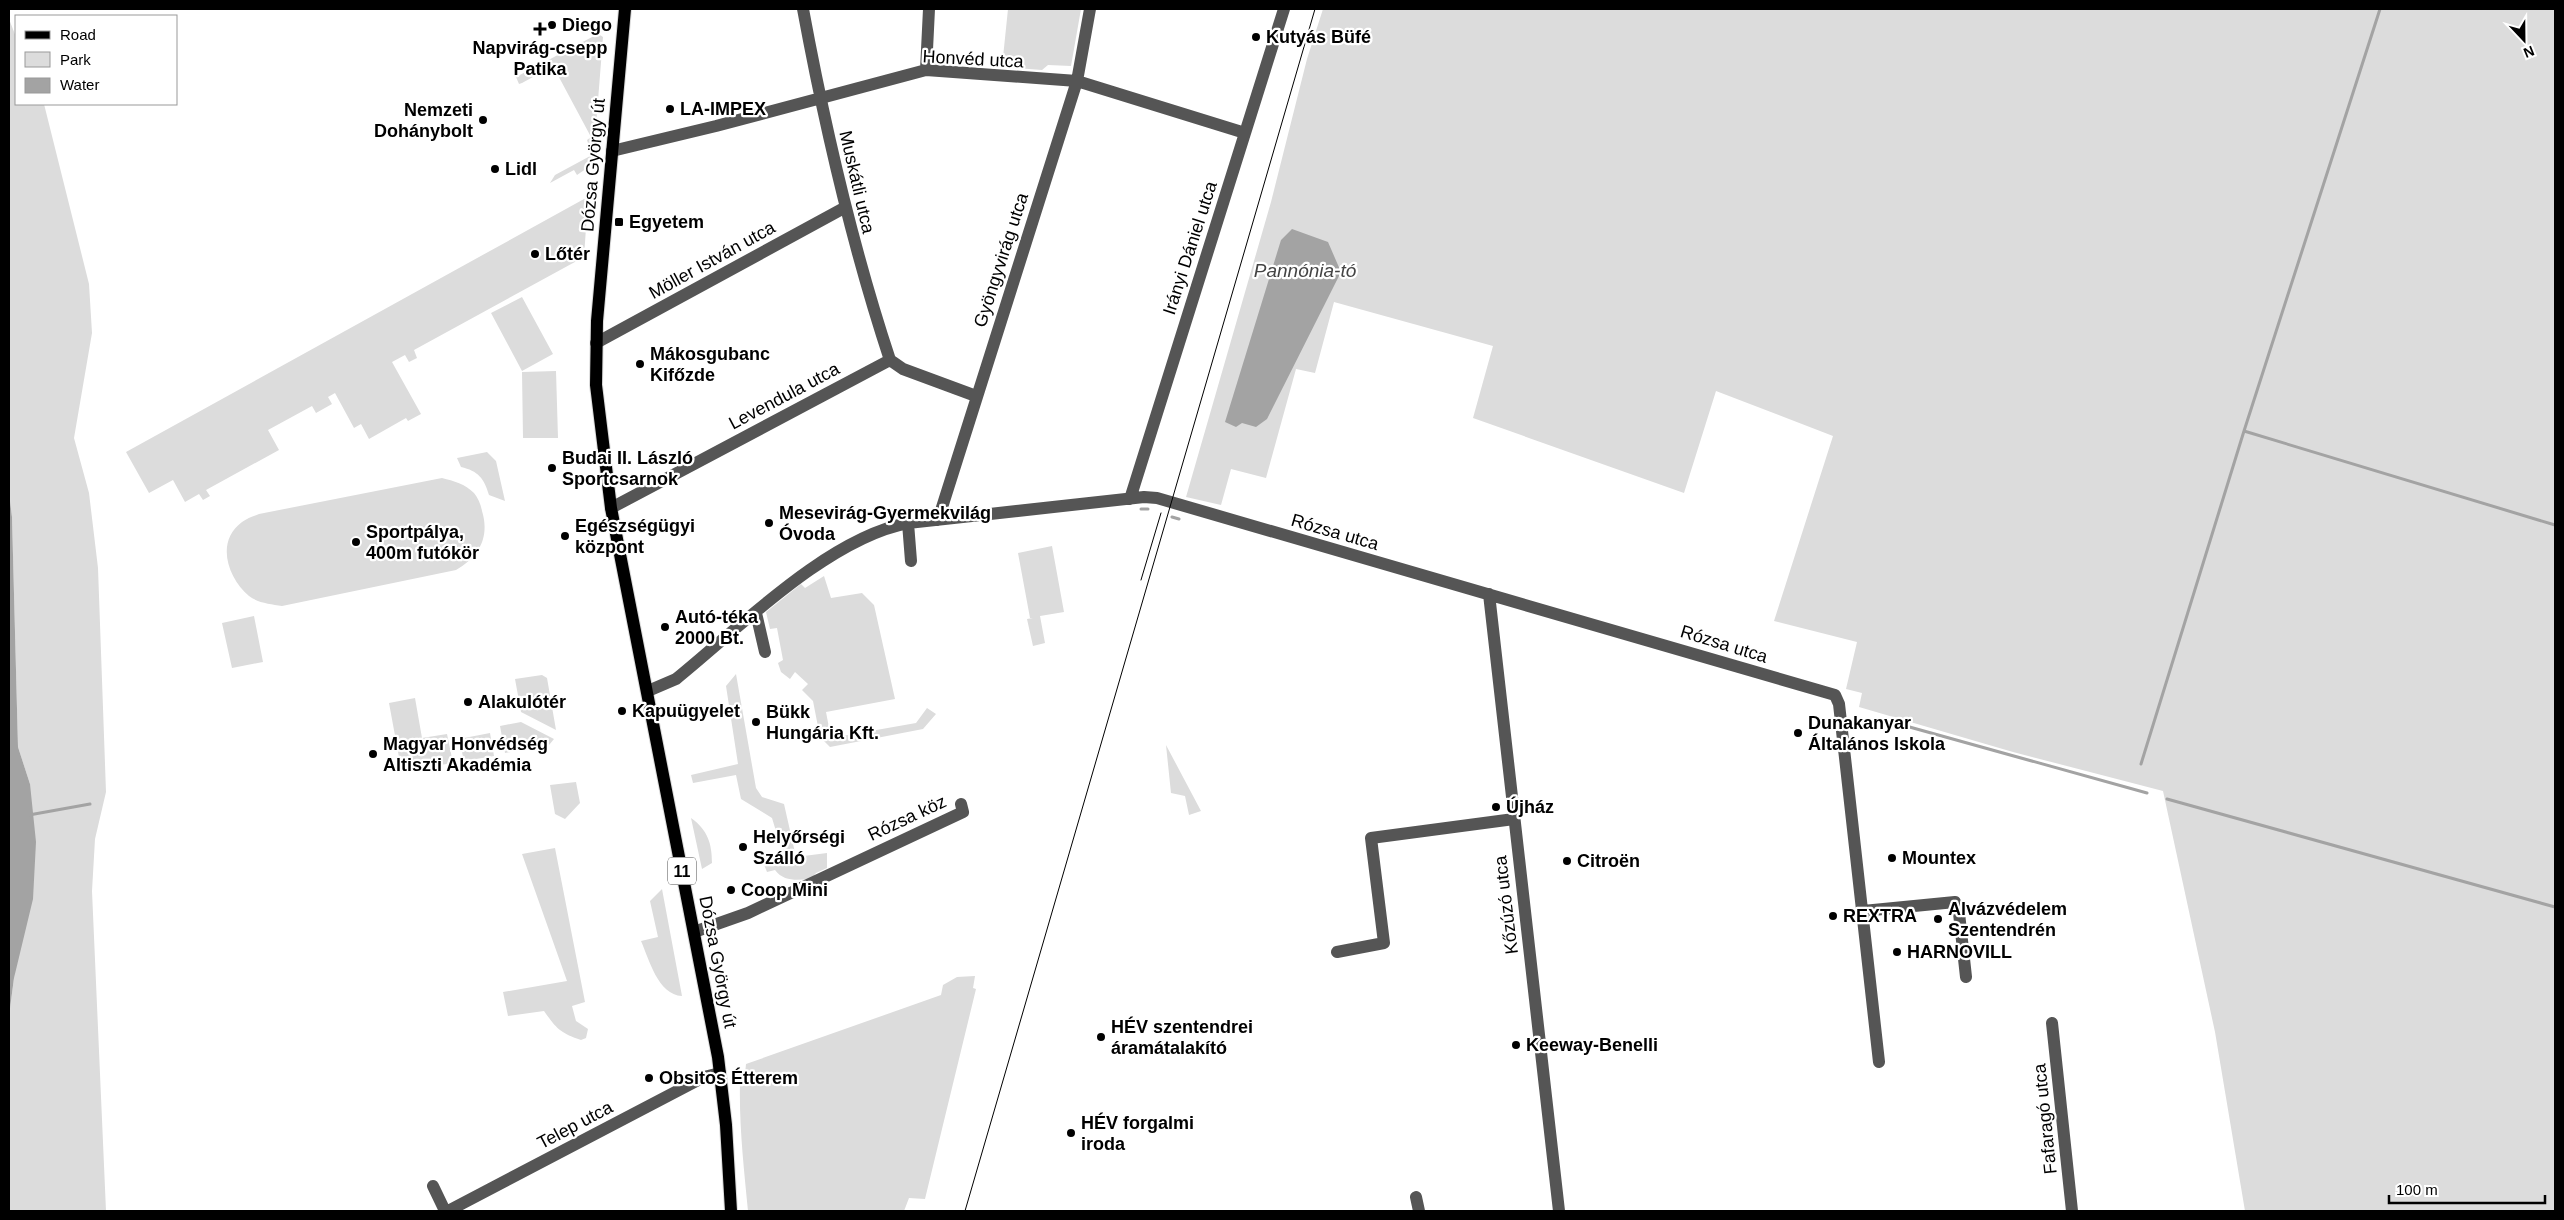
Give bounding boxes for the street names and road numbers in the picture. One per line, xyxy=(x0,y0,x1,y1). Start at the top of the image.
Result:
street label: Honvéd utca xyxy=(922,46,1025,72)
street label: Dózsa György út xyxy=(577,97,609,233)
street label: Muskátli utca xyxy=(835,129,879,236)
street label: Irányi Dániel utca xyxy=(1159,178,1221,317)
street label: Gyöngyvirág utca xyxy=(970,189,1032,330)
street label: Möller István utca xyxy=(645,217,779,303)
street label: Levendula utca xyxy=(725,358,843,433)
street label: Rózsa utca xyxy=(1289,510,1382,554)
street label: Rózsa utca xyxy=(1678,621,1771,667)
street label: Rózsa köz xyxy=(865,791,949,845)
street label: Kőzúzó utca xyxy=(1490,854,1522,955)
road number: 11 xyxy=(668,858,696,884)
street label: Dózsa György út xyxy=(695,894,741,1030)
street label: Fafaragó utca xyxy=(2029,1062,2061,1175)
street label: Telep utca xyxy=(534,1096,617,1153)

